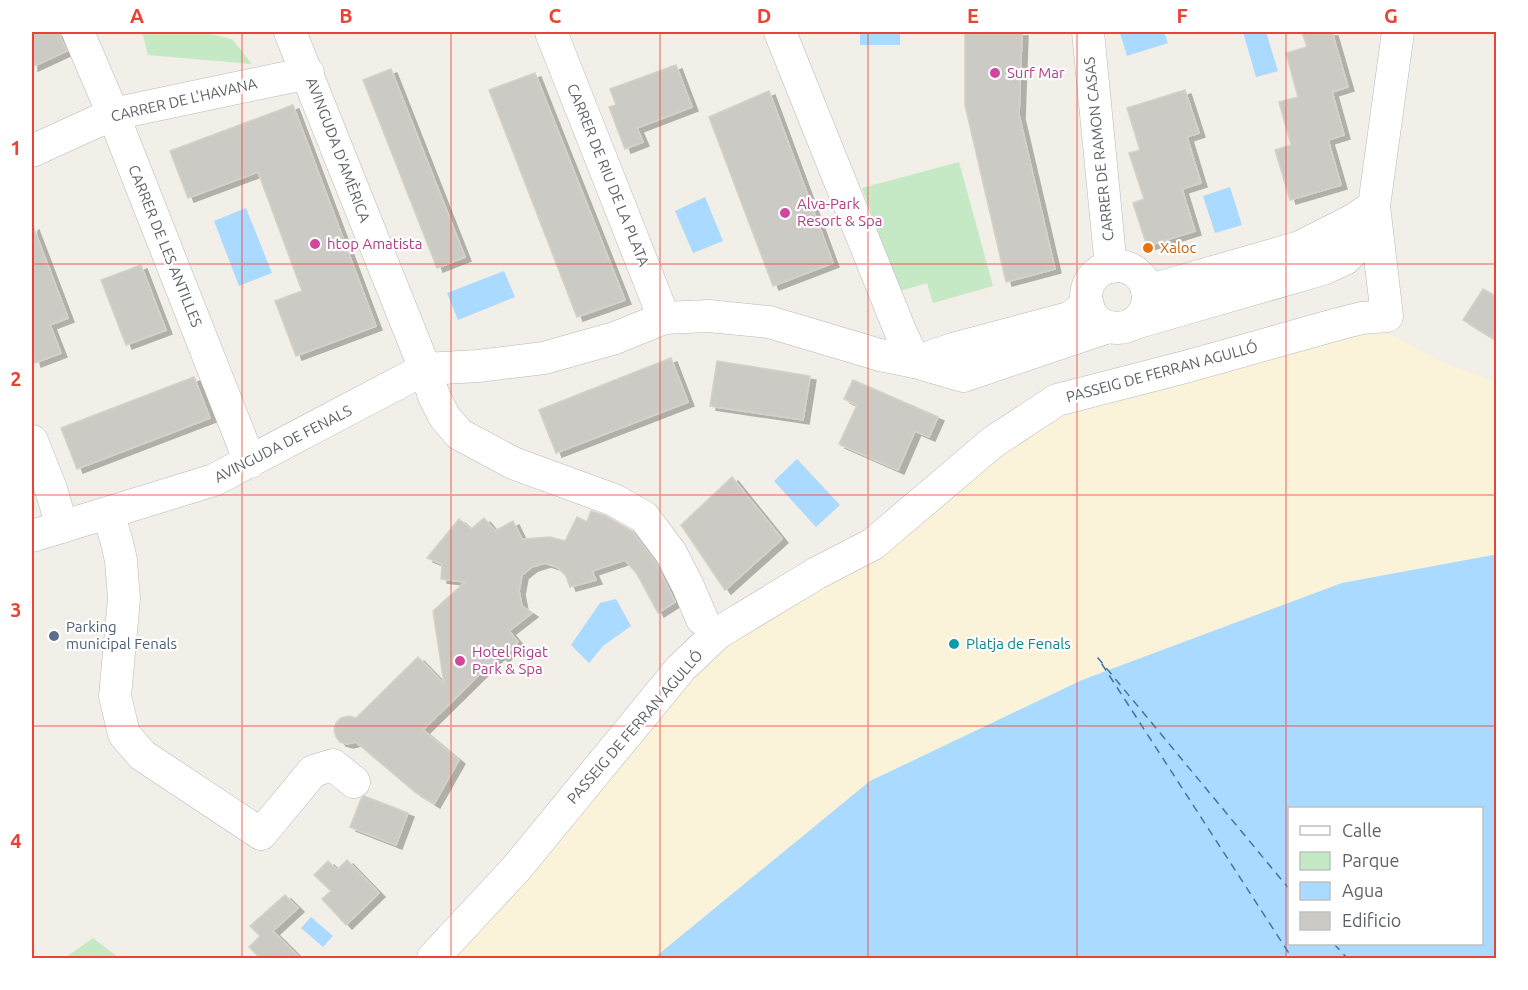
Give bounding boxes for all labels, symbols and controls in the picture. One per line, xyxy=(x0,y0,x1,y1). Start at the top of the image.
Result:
text: A xyxy=(130,4,144,27)
text: B xyxy=(339,4,353,27)
text: C xyxy=(549,4,562,27)
text: D xyxy=(757,4,771,27)
text: E xyxy=(967,4,979,27)
text: F xyxy=(1176,4,1188,27)
text: G xyxy=(1384,4,1398,27)
street label: CARRER DE RAMON CASAS xyxy=(1080,56,1117,242)
place label: Surf Mar xyxy=(1007,64,1065,81)
marker: Surf Mar xyxy=(988,66,1002,80)
street label: CARRER DE L'HAVANA xyxy=(109,74,259,125)
street label: AVINGUDA D'AMÈRICA xyxy=(303,75,374,225)
street label: CARRER DE RIU DE LA PLATA xyxy=(564,81,653,269)
text: 1 xyxy=(10,136,22,159)
street label: CARRER DE LES ANTILLES xyxy=(125,162,206,329)
place label: Alva-Park Resort & Spa xyxy=(797,195,883,229)
marker: Alva-Park Resort & Spa xyxy=(778,206,792,220)
place label: htop Amatista xyxy=(327,235,422,252)
marker: htop Amatista xyxy=(308,237,322,251)
place label: Xaloc xyxy=(1160,239,1197,256)
marker: Xaloc xyxy=(1141,241,1155,255)
street label: PASSEIG DE FERRAN AGULLÓ xyxy=(1064,338,1260,405)
text: 2 xyxy=(10,367,22,390)
street label: AVINGUDA DE FENALS xyxy=(211,401,354,486)
text: 3 xyxy=(10,598,22,621)
place label: Parking municipal Fenals xyxy=(66,618,177,652)
marker: Parking municipal Fenals xyxy=(47,629,61,643)
place label: Platja de Fenals xyxy=(966,635,1071,652)
marker: Platja de Fenals xyxy=(947,637,961,651)
place label: Hotel Rigat Park & Spa xyxy=(472,643,548,677)
street label: PASSEIG DE FERRAN AGULLÓ xyxy=(563,646,706,807)
marker: Hotel Rigat Park & Spa xyxy=(453,654,467,668)
legend xyxy=(1288,807,1483,945)
text: Calle xyxy=(1342,820,1382,840)
text: 4 xyxy=(10,829,22,852)
text: Parque xyxy=(1342,850,1399,870)
text: Agua xyxy=(1342,880,1384,900)
text: Edificio xyxy=(1342,910,1401,930)

